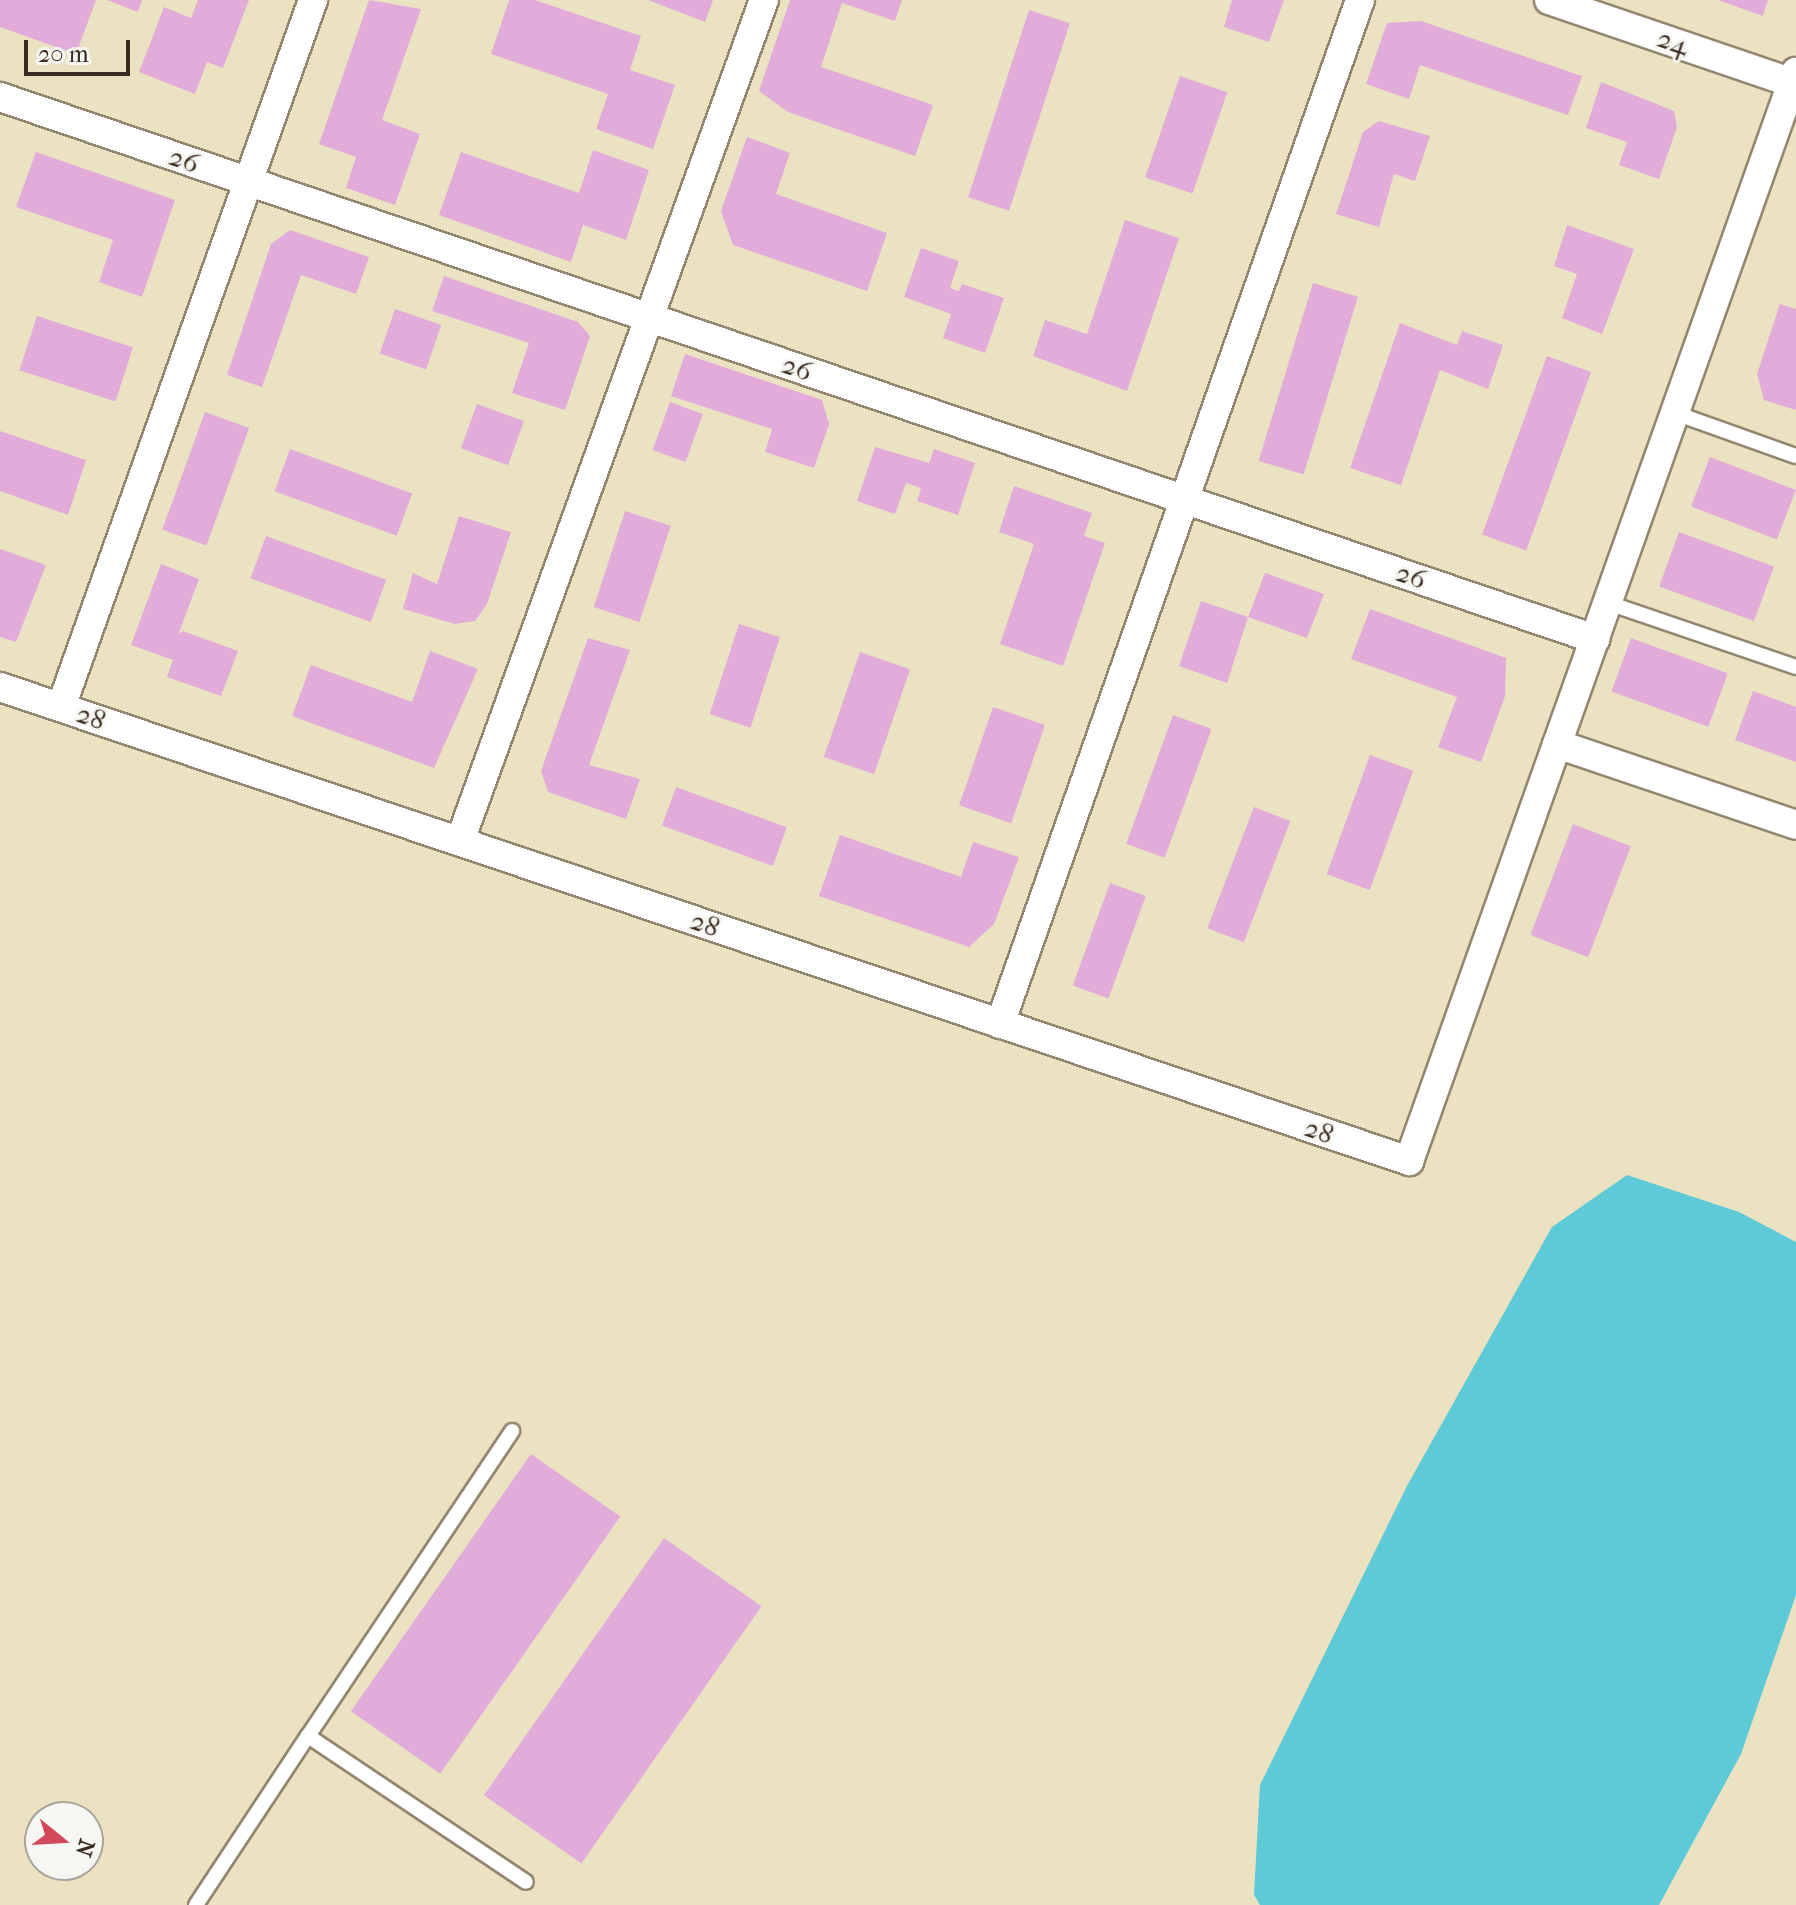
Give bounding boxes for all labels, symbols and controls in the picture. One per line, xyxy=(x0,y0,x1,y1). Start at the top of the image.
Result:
street label: 24 xyxy=(1653,21,1693,63)
scale bar xyxy=(28,24,134,74)
text: 20 m xyxy=(38,40,89,68)
street label: 26 xyxy=(165,139,203,181)
street label: 26 xyxy=(778,347,816,389)
street label: 26 xyxy=(1392,555,1430,597)
street label: 28 xyxy=(72,696,110,738)
street label: 28 xyxy=(686,903,724,945)
street label: 28 xyxy=(1300,1110,1338,1152)
north arrow xyxy=(24,1801,104,1881)
text: N xyxy=(70,1836,100,1860)

